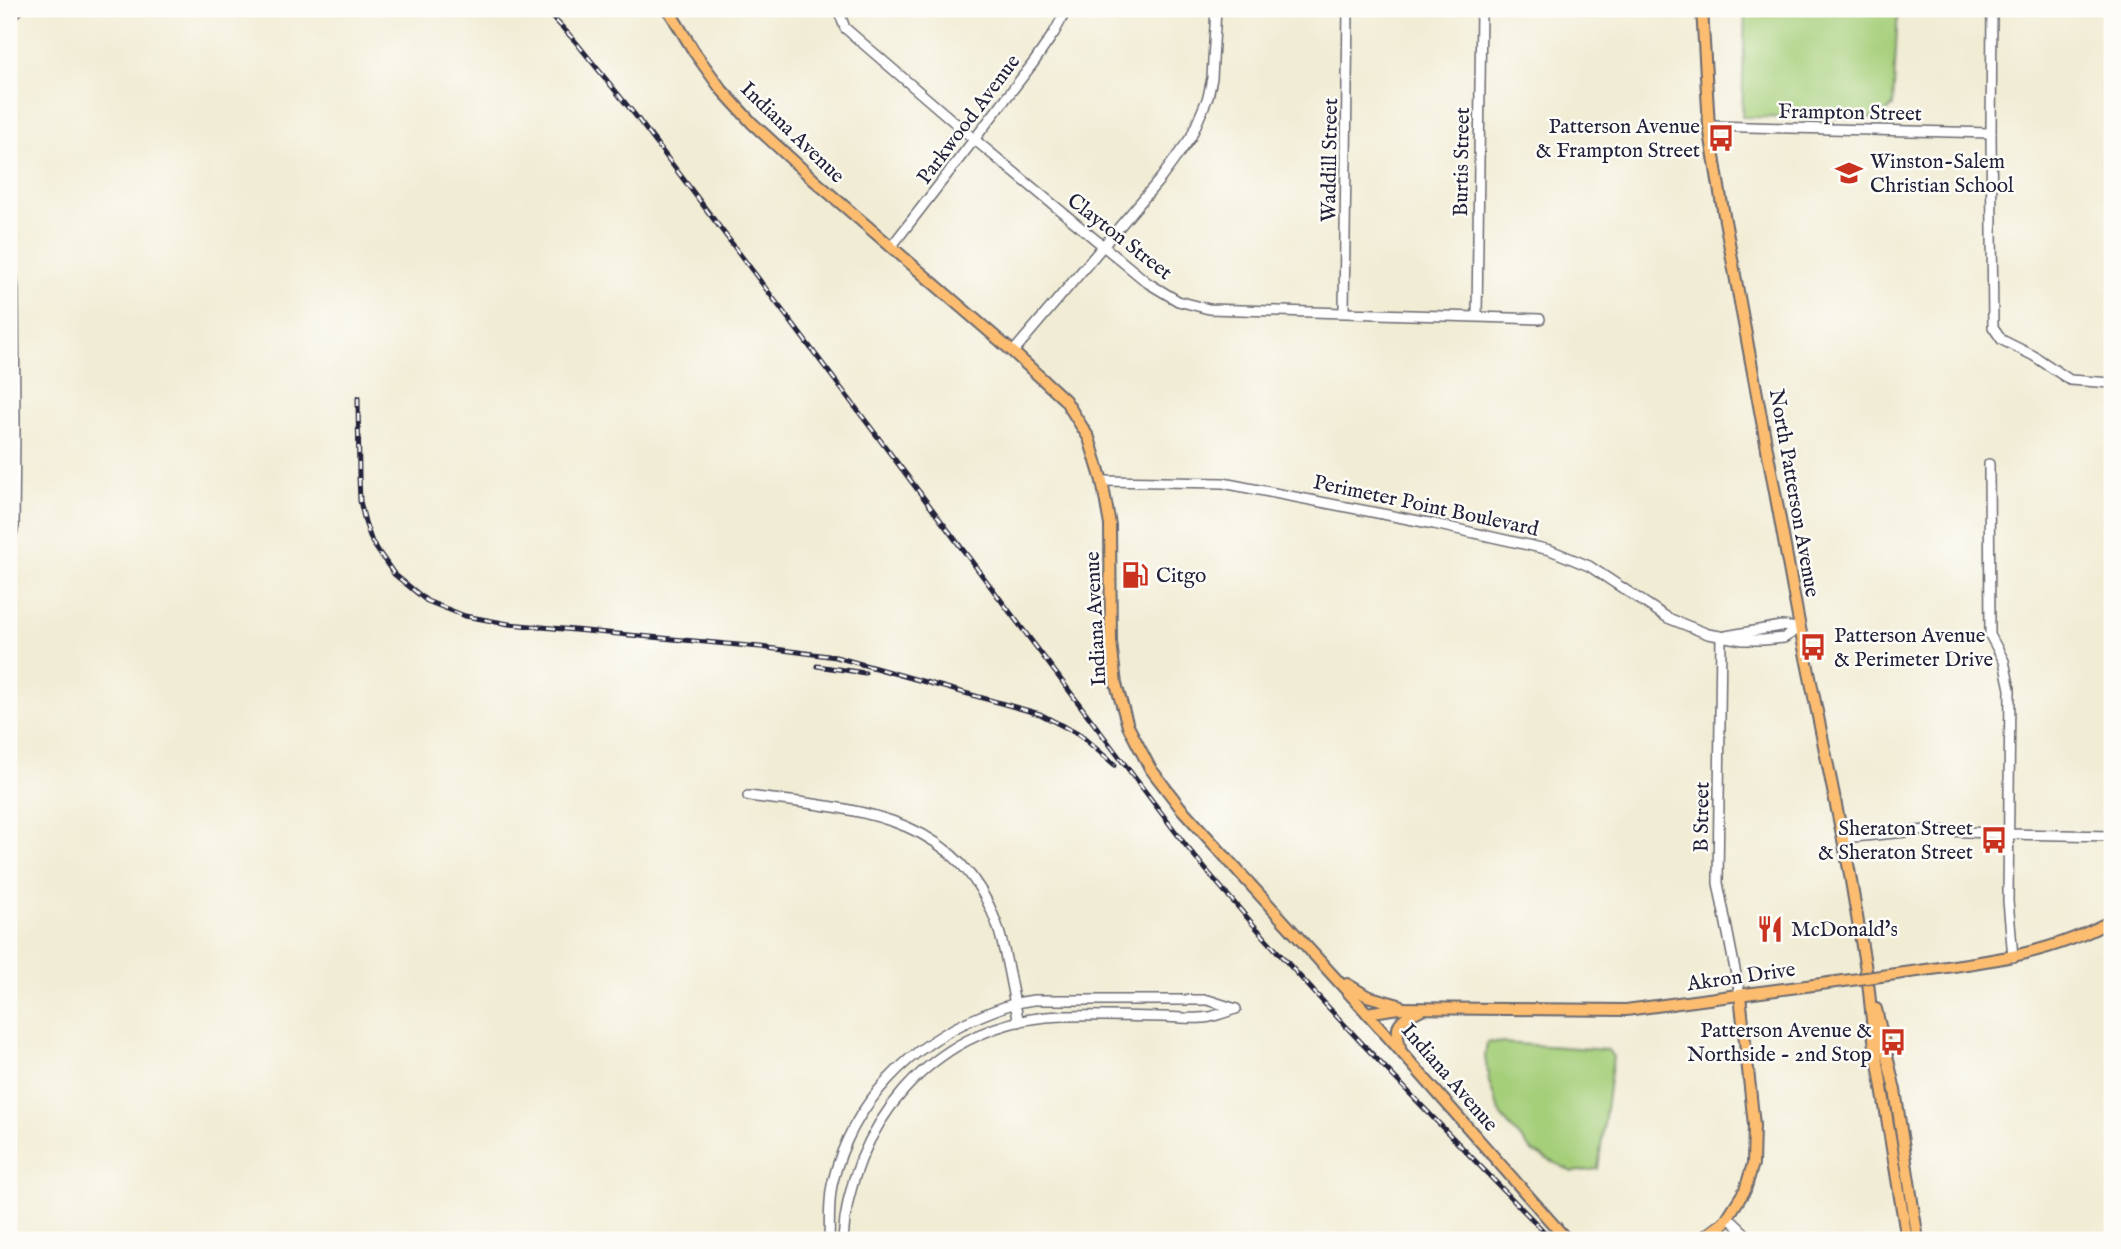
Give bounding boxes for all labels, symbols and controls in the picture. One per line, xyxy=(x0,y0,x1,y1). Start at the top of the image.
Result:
street label: Parkwood Avenue xyxy=(911,49,1027,190)
street label: Indiana Avenue xyxy=(734,76,850,190)
street label: Waddill Street xyxy=(1316,98,1345,222)
street label: Frampton Street xyxy=(1778,99,1922,128)
street label: Burtis Street xyxy=(1448,107,1477,217)
place label: Patterson Avenue & Frampton Street xyxy=(1536,114,1700,165)
bus stop icon: Patterson Avenue & Frampton Street xyxy=(1706,123,1736,153)
place label: Winston-Salem Christian School xyxy=(1870,149,2014,200)
school or university icon: Winston-Salem Christian School xyxy=(1834,158,1864,188)
street label: Clayton Street xyxy=(1061,188,1177,287)
street label: North Patterson Avenue xyxy=(1762,387,1825,600)
street label: Perimeter Point Boulevard xyxy=(1310,469,1542,544)
street label: Indiana Avenue xyxy=(1079,550,1114,687)
fuel station icon: Citgo xyxy=(1120,560,1150,590)
place label: Citgo xyxy=(1156,563,1206,590)
place label: Patterson Avenue & Perimeter Drive xyxy=(1834,623,1993,674)
bus stop icon: Patterson Avenue & Perimeter Drive xyxy=(1798,632,1828,662)
street label: B Street xyxy=(1688,781,1717,853)
place label: Sheraton Street & Sheraton Street xyxy=(1818,816,1973,867)
bus stop icon: Sheraton Street & Sheraton Street xyxy=(1979,825,2009,855)
restaurant icon: McDonald's xyxy=(1755,914,1785,944)
place label: McDonald's xyxy=(1791,917,1898,944)
street label: Akron Drive xyxy=(1684,956,1797,999)
street label: Indiana Avenue xyxy=(1394,1018,1504,1138)
place label: Patterson Avenue & Northside - 2nd Stop xyxy=(1687,1018,1872,1069)
bus stop icon: Patterson Avenue & Northside - 2nd Stop xyxy=(1878,1027,1908,1057)

